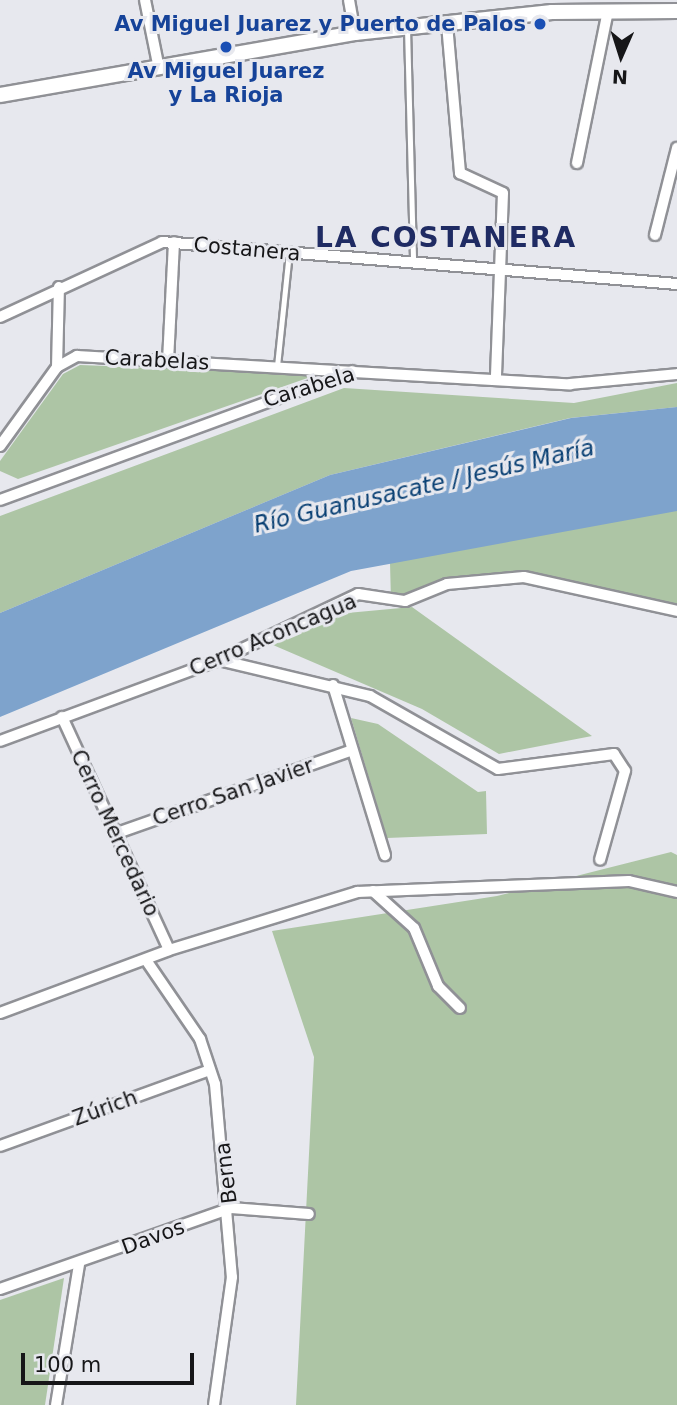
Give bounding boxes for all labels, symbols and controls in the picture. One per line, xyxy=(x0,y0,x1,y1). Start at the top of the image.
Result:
place label: Av Miguel Juarez y Puerto de Palos xyxy=(114,11,526,37)
marker: Av Miguel Juarez y Puerto de Palos xyxy=(532,16,548,32)
north arrow xyxy=(586,21,656,91)
marker: Av Miguel Juarez y La Rioja xyxy=(218,39,234,55)
place label: Av Miguel Juarez y La Rioja xyxy=(127,58,325,108)
text: N xyxy=(611,66,628,88)
district label: LA COSTANERA xyxy=(316,221,576,255)
street label: Costanera xyxy=(192,232,302,266)
street label: Carabelas xyxy=(104,345,210,375)
street label: Carabela xyxy=(260,361,358,413)
water label: Río Guanusacate / Jesús María xyxy=(251,433,597,539)
street label: Cerro Aconcagua xyxy=(186,588,360,682)
street label: Cerro Mercedario xyxy=(65,746,165,920)
street label: Cerro San Javier xyxy=(149,753,317,831)
street label: Zúrich xyxy=(69,1085,141,1131)
street label: Berna xyxy=(210,1141,242,1205)
street label: Davos xyxy=(118,1214,188,1260)
scale bar xyxy=(24,1338,198,1382)
text: 100 m xyxy=(34,1353,101,1377)

